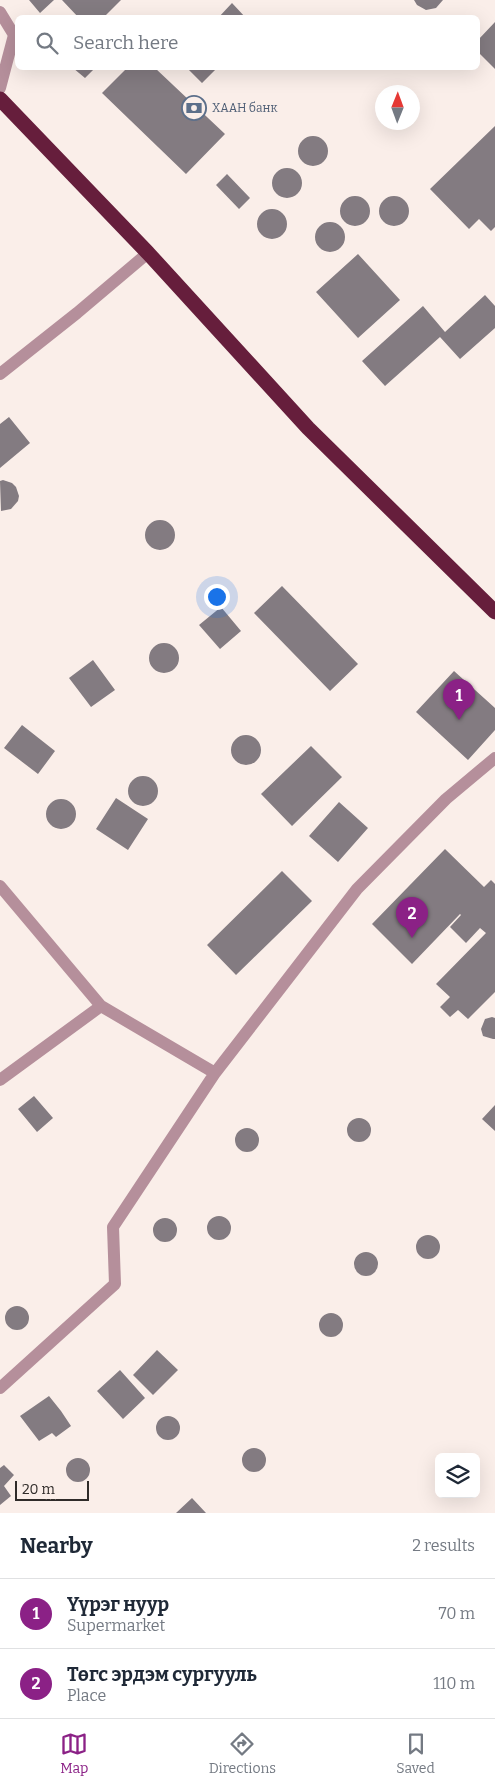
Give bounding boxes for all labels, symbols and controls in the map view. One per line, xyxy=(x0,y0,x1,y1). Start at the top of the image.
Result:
search box xyxy=(15,15,480,70)
icon: search xyxy=(33,29,61,57)
text: Search here xyxy=(73,31,178,54)
north arrow xyxy=(375,85,420,130)
bank icon: ХААН банк xyxy=(181,95,207,121)
place label: ХААН банк xyxy=(212,101,277,115)
your location xyxy=(204,584,230,610)
pin: 1 xyxy=(443,679,475,720)
pin: 2 xyxy=(396,897,428,938)
map controls xyxy=(435,1453,480,1498)
button: layers xyxy=(435,1453,480,1498)
scale bar xyxy=(15,1478,89,1501)
text: 20 m xyxy=(22,1481,55,1498)
text: Nearby xyxy=(20,1533,93,1559)
text: 2 results xyxy=(412,1536,475,1555)
text: Үүрэг нуур xyxy=(67,1593,169,1616)
text: 1 xyxy=(33,1604,39,1623)
text: 70 m xyxy=(439,1604,475,1623)
text: Supermarket xyxy=(67,1616,165,1635)
text: Төгс эрдэм сургууль xyxy=(67,1663,257,1686)
text: 2 xyxy=(31,1674,41,1693)
text: 110 m xyxy=(433,1674,475,1693)
text: Place xyxy=(67,1686,106,1705)
tab: Map xyxy=(60,1730,88,1777)
tab: Directions xyxy=(209,1730,276,1777)
tab: Saved xyxy=(396,1730,435,1777)

